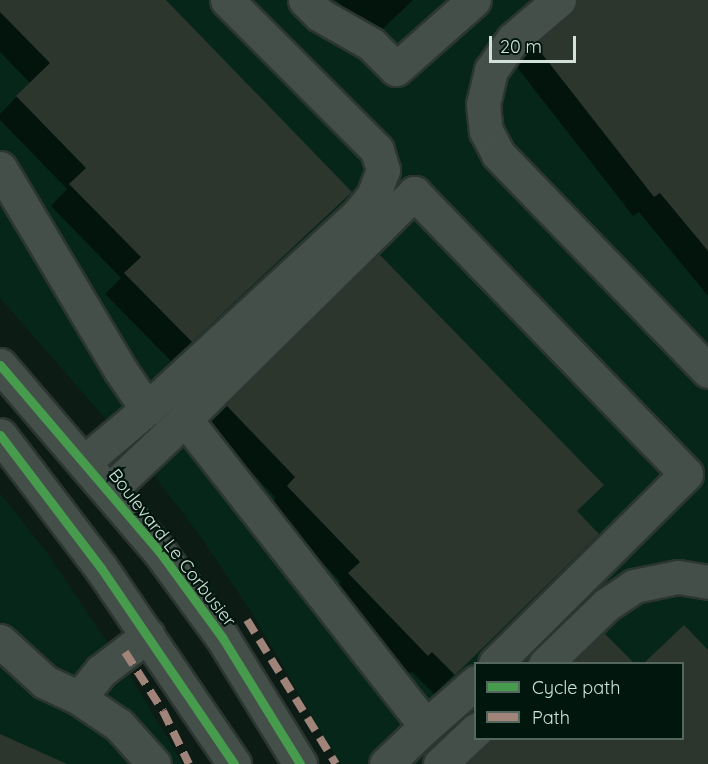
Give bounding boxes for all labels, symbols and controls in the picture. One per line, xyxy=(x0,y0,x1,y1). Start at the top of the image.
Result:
scale bar xyxy=(492,24,579,62)
text: 20 m xyxy=(500,35,542,58)
street label: Boulevard Le Corbusier xyxy=(104,465,240,631)
legend xyxy=(474,662,684,740)
text: Cycle path xyxy=(532,676,620,699)
text: Path xyxy=(532,706,570,729)

